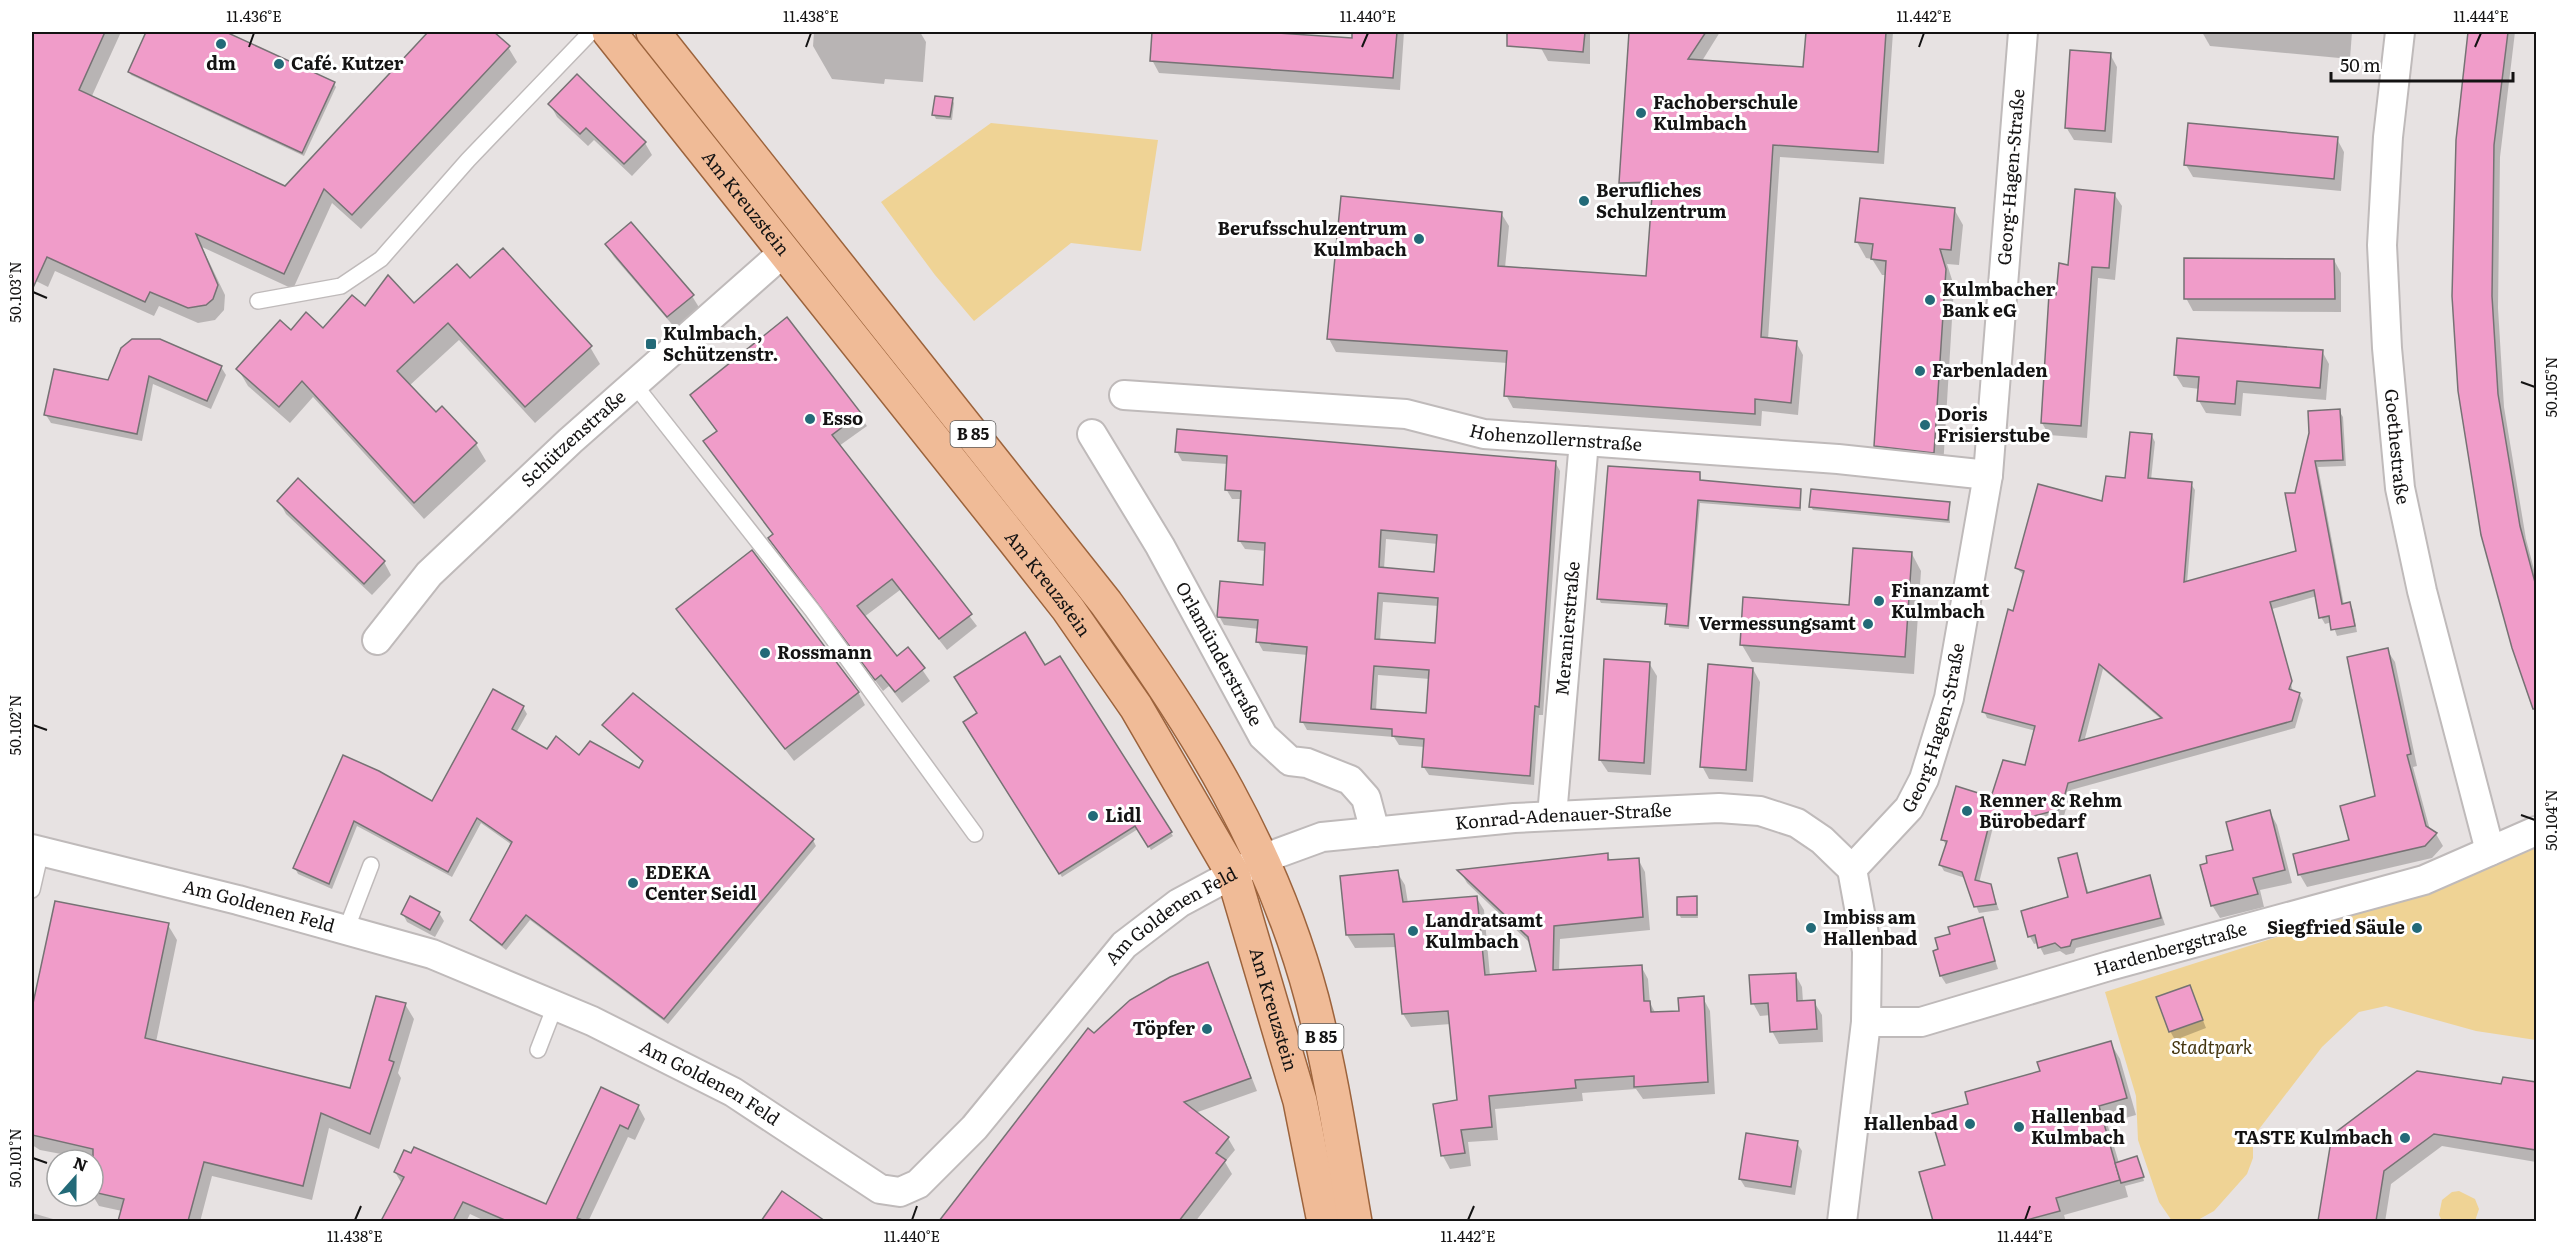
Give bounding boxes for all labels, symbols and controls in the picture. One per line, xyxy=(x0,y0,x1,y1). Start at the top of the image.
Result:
text: 11.436°E xyxy=(226,4,282,27)
text: 11.438°E xyxy=(783,4,839,27)
text: 11.440°E xyxy=(1340,4,1396,27)
text: 11.442°E xyxy=(1896,4,1952,27)
text: 11.444°E xyxy=(2453,4,2509,27)
marker: dm xyxy=(214,37,228,51)
scale bar xyxy=(2331,45,2512,83)
place label: dm xyxy=(206,49,236,76)
place label: Café. Kutzer xyxy=(291,49,404,76)
text: 50 m xyxy=(2340,51,2381,78)
marker: Café. Kutzer xyxy=(272,57,286,71)
place label: Fachoberschule Kulmbach xyxy=(1653,88,1798,136)
street label: Georg-Hagen-Straße xyxy=(1990,88,2030,266)
marker: Fachoberschule Kulmbach xyxy=(1634,106,1648,120)
street label: Am Kreuzstein xyxy=(696,144,797,261)
place label: Berufliches Schulzentrum xyxy=(1596,176,1727,224)
marker: Berufliches Schulzentrum xyxy=(1577,194,1591,208)
place label: Berufsschulzentrum Kulmbach xyxy=(1218,214,1407,262)
marker: Berufsschulzentrum Kulmbach xyxy=(1412,232,1426,246)
text: 50.103°N xyxy=(3,261,26,323)
place label: Kulmbacher Bank eG xyxy=(1942,275,2056,323)
marker: Kulmbacher Bank eG xyxy=(1923,293,1937,307)
place label: Kulmbach, Schützenstr. xyxy=(663,319,778,367)
marker: Kulmbach, Schützenstr. xyxy=(644,337,658,351)
place label: Farbenladen xyxy=(1932,356,2048,383)
text: 50.105°N xyxy=(2539,356,2562,418)
marker: Farbenladen xyxy=(1913,364,1927,378)
street label: Schützenstraße xyxy=(514,383,631,493)
street label: Goethestraße xyxy=(2379,387,2418,507)
place label: Doris Frisierstube xyxy=(1937,400,2050,448)
place label: Esso xyxy=(822,404,863,431)
marker: Esso xyxy=(803,412,817,426)
street label: Hohenzollernstraße xyxy=(1467,416,1643,457)
marker: Doris Frisierstube xyxy=(1918,418,1932,432)
road number: B 85 xyxy=(950,421,996,447)
street label: Am Kreuzstein xyxy=(999,524,1098,642)
street label: Meranierstraße xyxy=(1547,560,1586,697)
street label: Orlamünderstraße xyxy=(1170,576,1270,731)
place label: Finanzamt Kulmbach xyxy=(1891,576,1989,624)
marker: Finanzamt Kulmbach xyxy=(1872,594,1886,608)
place label: Vermessungsamt xyxy=(1699,609,1856,636)
marker: Vermessungsamt xyxy=(1861,617,1875,631)
place label: Rossmann xyxy=(777,638,873,665)
street label: Georg-Hagen-Straße xyxy=(1894,641,1970,817)
marker: Rossmann xyxy=(758,646,772,660)
text: 50.102°N xyxy=(3,695,26,755)
place label: Renner & Rehm Bürobedarf xyxy=(1979,786,2122,834)
text: 50.104°N xyxy=(2539,789,2562,851)
street label: Konrad-Adenauer-Straße xyxy=(1454,795,1672,836)
place label: Lidl xyxy=(1105,801,1142,828)
marker: Renner & Rehm Bürobedarf xyxy=(1960,804,1974,818)
marker: Lidl xyxy=(1086,809,1100,823)
place label: EDEKA Center Seidl xyxy=(645,858,757,906)
street label: Am Goldenen Feld xyxy=(1098,859,1241,970)
street label: Am Goldenen Feld xyxy=(180,872,338,938)
marker: EDEKA Center Seidl xyxy=(626,876,640,890)
place label: Imbiss am Hallenbad xyxy=(1823,903,1918,951)
place label: Landratsamt Kulmbach xyxy=(1425,906,1543,954)
place label: Siegfried Säule xyxy=(2267,913,2405,940)
street label: Hardenbergstraße xyxy=(2091,914,2250,982)
marker: Imbiss am Hallenbad xyxy=(1804,921,1818,935)
marker: Siegfried Säule xyxy=(2410,921,2424,935)
marker: Landratsamt Kulmbach xyxy=(1406,924,1420,938)
street label: Am Kreuzstein xyxy=(1243,944,1305,1074)
place label: Töpfer xyxy=(1133,1014,1195,1041)
marker: Töpfer xyxy=(1200,1022,1214,1036)
road number: B 85 xyxy=(1298,1024,1344,1050)
street label: Am Goldenen Feld xyxy=(635,1032,786,1131)
park label: Stadtpark xyxy=(2171,1033,2253,1060)
place label: Hallenbad Kulmbach xyxy=(2031,1102,2126,1150)
place label: Hallenbad xyxy=(1864,1109,1958,1136)
marker: Hallenbad xyxy=(1963,1117,1977,1131)
marker: Hallenbad Kulmbach xyxy=(2012,1120,2026,1134)
place label: TASTE Kulmbach xyxy=(2234,1123,2393,1150)
text: 50.101°N xyxy=(3,1128,26,1188)
marker: TASTE Kulmbach xyxy=(2398,1131,2412,1145)
north arrow xyxy=(45,1148,105,1208)
text: N xyxy=(70,1149,91,1177)
text: 11.438°E xyxy=(327,1224,383,1247)
text: 11.440°E xyxy=(884,1224,940,1247)
text: 11.442°E xyxy=(1440,1224,1496,1247)
text: 11.444°E xyxy=(1997,1224,2053,1247)

